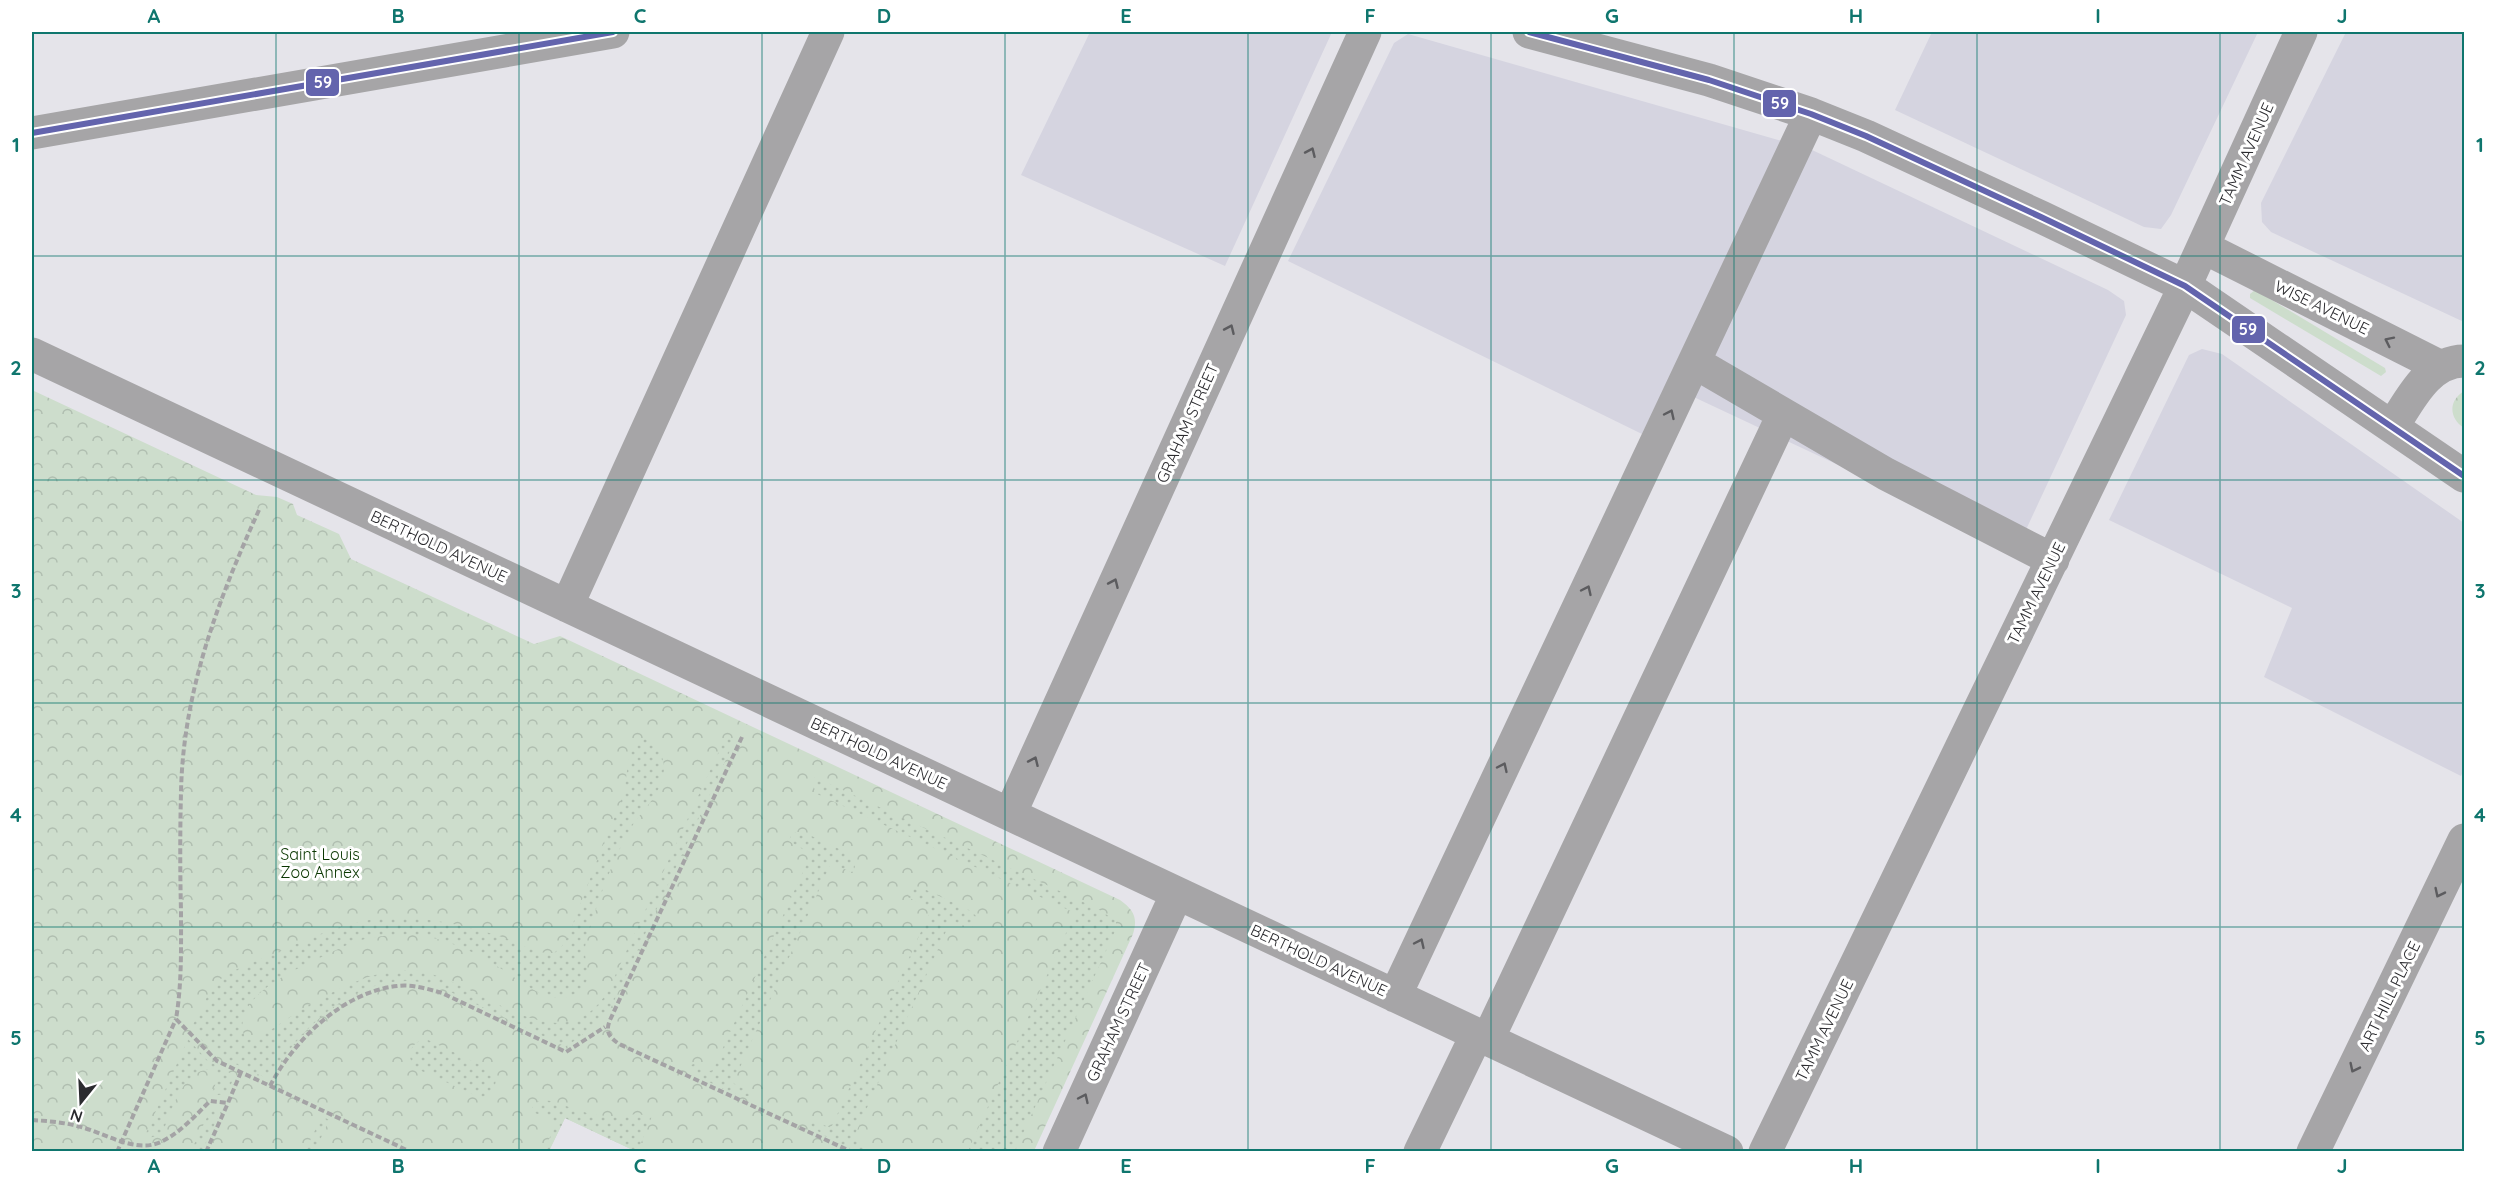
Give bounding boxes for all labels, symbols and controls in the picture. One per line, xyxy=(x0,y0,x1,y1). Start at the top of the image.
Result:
text: A xyxy=(148,3,161,28)
text: B xyxy=(391,3,405,28)
text: C xyxy=(634,3,647,28)
text: D xyxy=(877,3,891,28)
text: E xyxy=(1120,3,1132,28)
text: F xyxy=(1364,3,1376,28)
text: G xyxy=(1605,3,1619,28)
text: H xyxy=(1849,3,1863,28)
text: I xyxy=(2095,3,2101,28)
text: J xyxy=(2336,3,2348,28)
line badge: 59 xyxy=(305,68,340,97)
text: 59 xyxy=(314,72,332,92)
line badge: 59 xyxy=(1762,89,1797,118)
text: 59 xyxy=(1771,93,1789,113)
street label: TAMM AVENUE xyxy=(2214,99,2278,209)
text: 1 xyxy=(12,132,20,157)
text: 1 xyxy=(2476,132,2484,157)
one-way arrow xyxy=(1303,147,1315,158)
street label: WISE AVENUE xyxy=(2271,276,2373,338)
line badge: 59 xyxy=(2231,315,2266,344)
text: 59 xyxy=(2239,319,2257,339)
one-way arrow xyxy=(1223,325,1235,336)
one-way arrow xyxy=(2384,336,2395,348)
text: 2 xyxy=(10,355,22,380)
text: 2 xyxy=(2474,355,2486,380)
street label: GRAHAM STREET xyxy=(1152,360,1222,486)
one-way arrow xyxy=(1663,409,1675,420)
street label: BERTHOLD AVENUE xyxy=(367,506,511,586)
street label: TAMM AVENUE xyxy=(2003,539,2069,647)
text: 3 xyxy=(11,578,21,603)
text: 3 xyxy=(2475,578,2485,603)
one-way arrow xyxy=(1107,579,1119,590)
one-way arrow xyxy=(1579,586,1591,597)
street label: BERTHOLD AVENUE xyxy=(807,713,951,793)
one-way arrow xyxy=(1026,756,1038,767)
one-way arrow xyxy=(1496,762,1508,773)
text: 4 xyxy=(10,802,22,827)
text: 4 xyxy=(2474,802,2486,827)
park label: Saint Louis Zoo Annex xyxy=(280,844,360,882)
one-way arrow xyxy=(2435,886,2446,897)
street label: BERTHOLD AVENUE xyxy=(1247,920,1391,1000)
one-way arrow xyxy=(1413,938,1425,949)
street label: ART HILL PLACE xyxy=(2354,938,2424,1054)
street label: GRAHAM STREET xyxy=(1082,959,1154,1085)
street label: TAMM AVENUE xyxy=(1791,976,1857,1084)
text: 5 xyxy=(10,1025,22,1050)
text: 5 xyxy=(2474,1025,2486,1050)
one-way arrow xyxy=(2350,1062,2361,1073)
north arrow xyxy=(51,1072,111,1132)
one-way arrow xyxy=(1076,1094,1088,1105)
text: N xyxy=(68,1105,85,1128)
text: A xyxy=(148,1153,161,1178)
text: B xyxy=(391,1153,405,1178)
text: C xyxy=(634,1153,647,1178)
text: D xyxy=(877,1153,891,1178)
text: E xyxy=(1120,1153,1132,1178)
text: F xyxy=(1364,1153,1376,1178)
text: G xyxy=(1605,1153,1619,1178)
text: H xyxy=(1849,1153,1863,1178)
text: I xyxy=(2095,1153,2101,1178)
text: J xyxy=(2336,1153,2348,1178)

